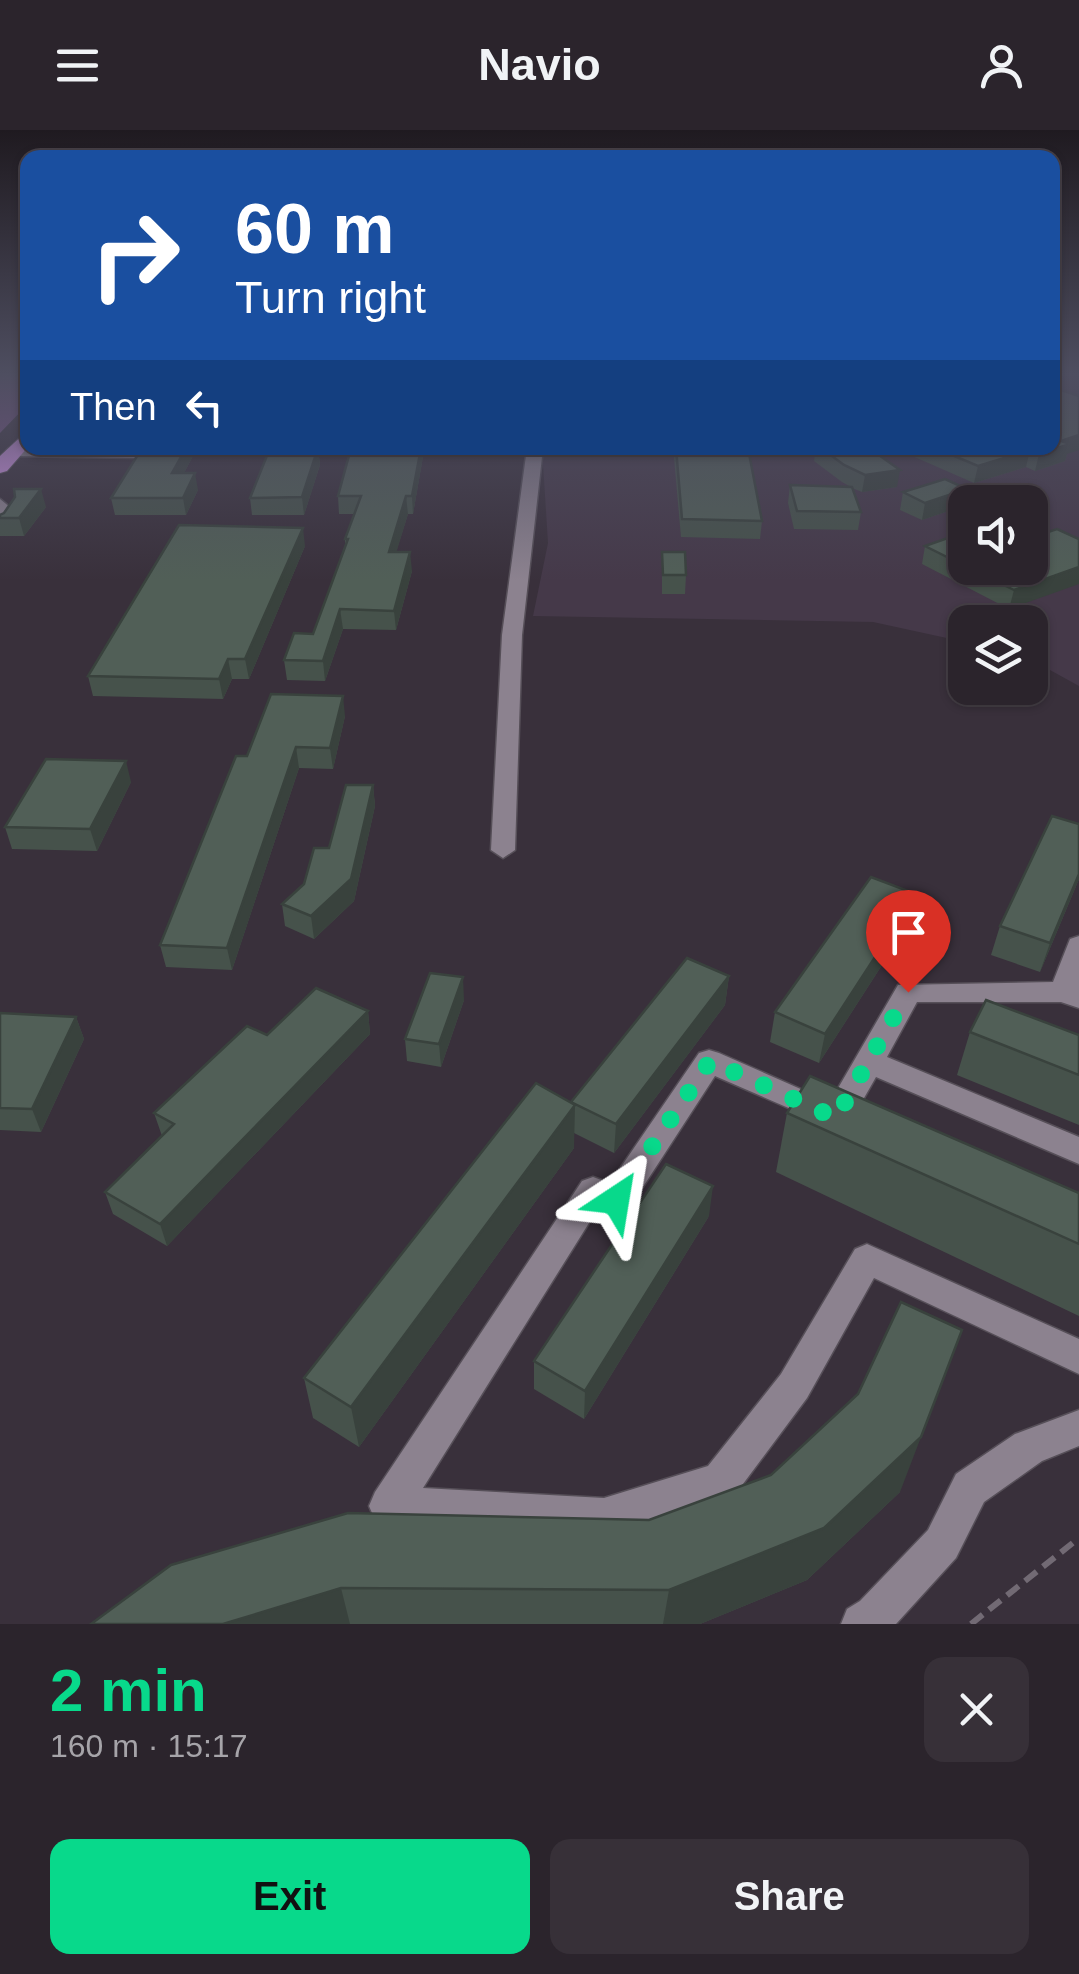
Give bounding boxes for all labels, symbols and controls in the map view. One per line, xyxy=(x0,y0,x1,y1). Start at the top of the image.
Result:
icon: menu xyxy=(50,38,105,93)
icon: person xyxy=(974,38,1029,93)
text: Navio xyxy=(478,39,601,90)
icon: right xyxy=(70,190,200,320)
text: 60 m xyxy=(235,190,395,268)
text: Turn right xyxy=(235,272,426,323)
icon: left xyxy=(177,380,232,435)
text: Then xyxy=(70,386,157,428)
map controls xyxy=(948,485,1048,705)
button: sound xyxy=(948,485,1048,585)
button: layers xyxy=(948,605,1048,705)
pin xyxy=(866,890,951,993)
icon: arrive xyxy=(881,905,936,960)
position arrow xyxy=(564,1148,668,1252)
text: 2 min xyxy=(50,1657,207,1724)
button: close xyxy=(924,1657,1029,1762)
text: 160 m · 15:17 xyxy=(50,1728,247,1764)
button: Exit xyxy=(50,1839,530,1954)
button: Share xyxy=(550,1839,1029,1954)

